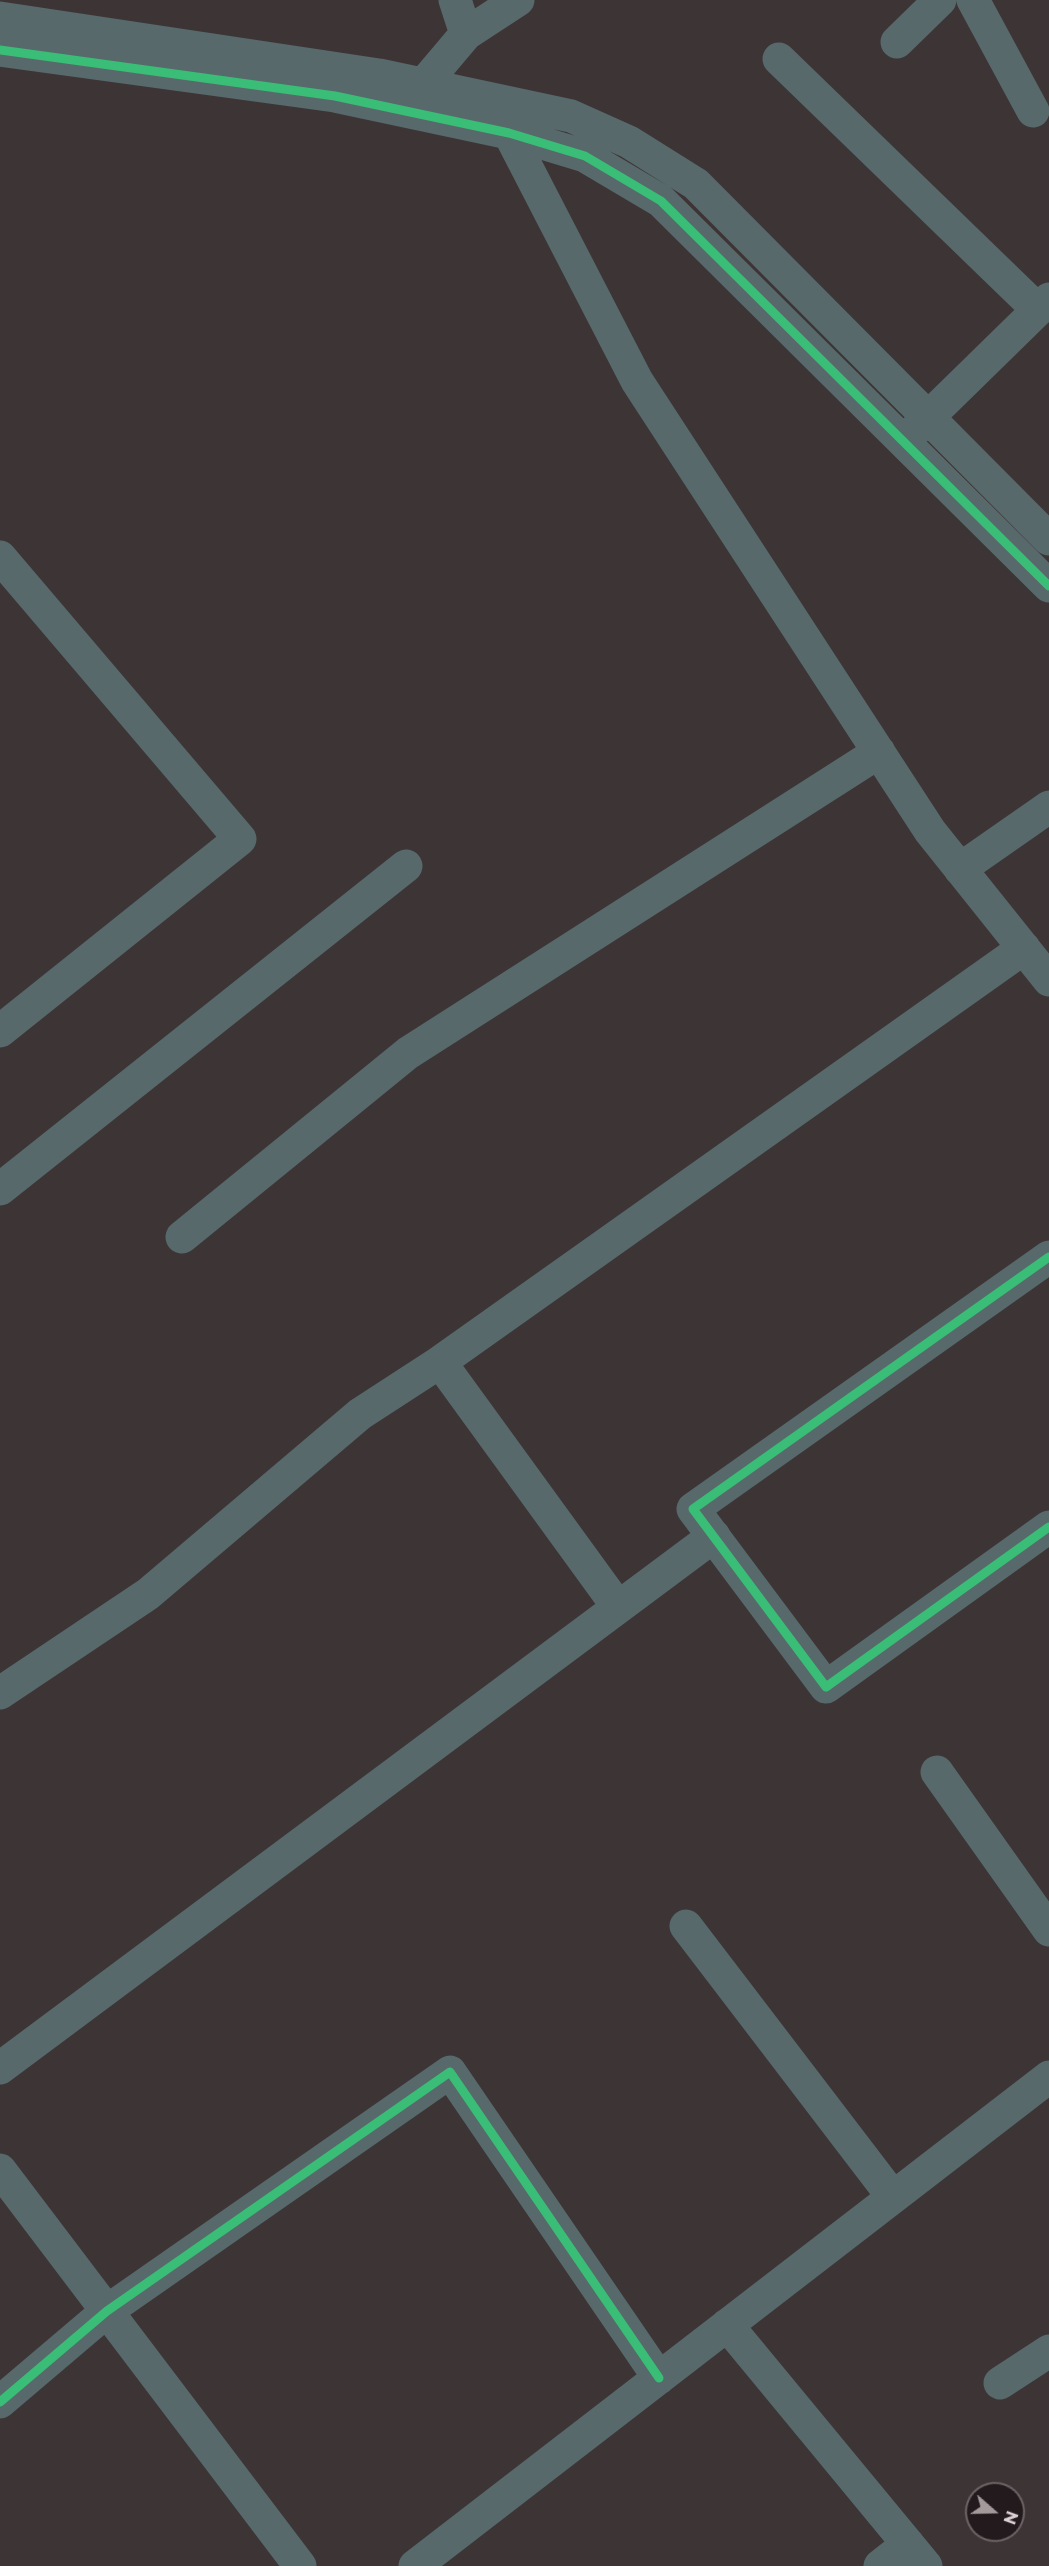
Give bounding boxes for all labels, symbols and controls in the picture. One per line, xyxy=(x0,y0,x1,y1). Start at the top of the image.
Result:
north arrow xyxy=(965,2482,1025,2542)
text: N xyxy=(999,2508,1022,2527)

